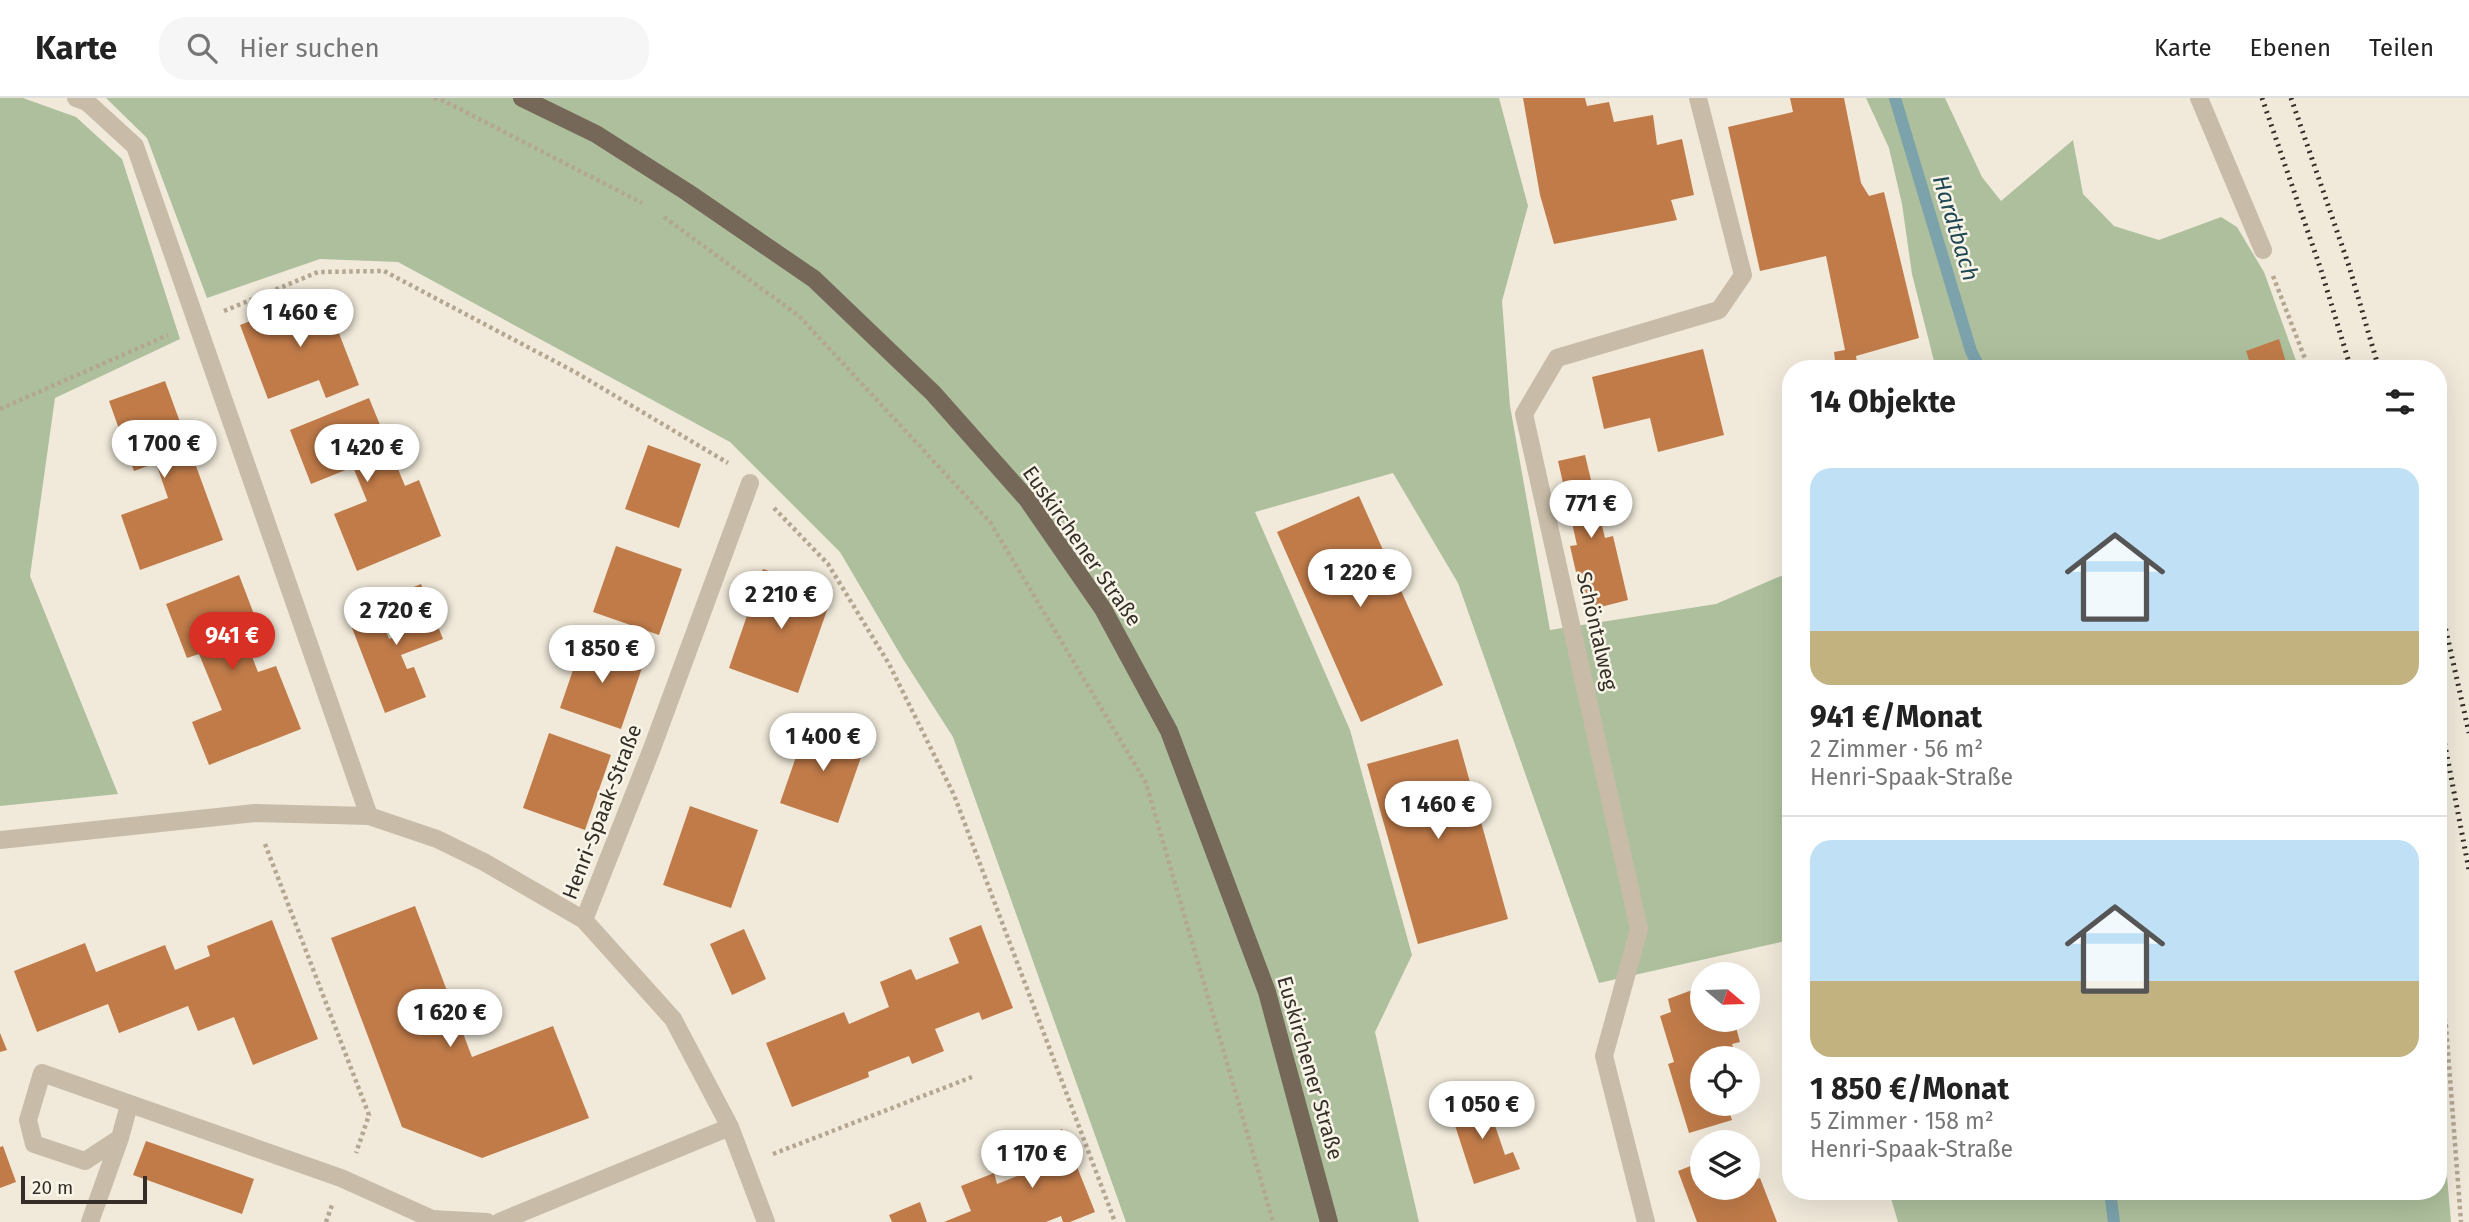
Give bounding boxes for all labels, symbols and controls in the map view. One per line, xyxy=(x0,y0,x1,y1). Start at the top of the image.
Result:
search box xyxy=(159,17,649,80)
text: Karte xyxy=(35,28,117,68)
icon: search xyxy=(183,29,221,67)
text: Hier suchen xyxy=(239,33,380,64)
text: Karte xyxy=(2154,34,2212,62)
text: Ebenen xyxy=(2250,34,2331,62)
text: Teilen xyxy=(2369,34,2434,62)
water label: Hardtbach xyxy=(1927,172,1985,284)
pin: 1 460 € xyxy=(235,289,365,349)
text: 1 460 € xyxy=(263,298,337,326)
icon: filters xyxy=(2381,383,2419,421)
text: 14 Objekte xyxy=(1810,384,1956,420)
pin: 1 700 € xyxy=(99,420,229,480)
pin: 1 420 € xyxy=(302,424,432,484)
text: 1 700 € xyxy=(128,429,200,457)
text: 1 420 € xyxy=(330,433,404,461)
street label: Euskirchener Straße xyxy=(1017,461,1147,631)
pin: 771 € xyxy=(1542,480,1640,540)
text: 771 € xyxy=(1566,489,1616,517)
icon: home xyxy=(2052,514,2178,640)
pin: 1 220 € xyxy=(1295,550,1425,609)
text: 1 220 € xyxy=(1324,558,1396,586)
street label: Schöntalweg xyxy=(1571,569,1623,693)
pin: 2 210 € xyxy=(716,572,846,631)
text: 2 210 € xyxy=(745,580,817,608)
pin: 2 720 € xyxy=(331,588,461,647)
text: 2 720 € xyxy=(360,596,432,624)
pin: 941 € xyxy=(183,612,281,672)
text: 941 € xyxy=(205,621,259,649)
pin: 1 850 € xyxy=(537,626,667,685)
text: 1 850 € xyxy=(565,634,639,662)
text: 941 €/Monat xyxy=(1810,699,1982,735)
pin: 1 400 € xyxy=(758,714,888,773)
street label: Henri-Spaak-Straße xyxy=(557,721,647,903)
text: 1 400 € xyxy=(785,722,861,750)
text: 2 Zimmer · 56 m² xyxy=(1810,735,1983,763)
text: Henri-Spaak-Straße xyxy=(1810,763,2013,791)
pin: 1 460 € xyxy=(1373,782,1503,841)
text: 1 460 € xyxy=(1401,790,1475,818)
icon: home xyxy=(2052,886,2178,1012)
north arrow xyxy=(1690,962,1760,1032)
map controls xyxy=(1690,962,1760,1200)
street label: Euskirchener Straße xyxy=(1271,973,1349,1163)
pin: 1 620 € xyxy=(385,990,515,1049)
text: 1 620 € xyxy=(413,998,487,1026)
button: locate xyxy=(1690,1046,1760,1116)
text: 1 850 €/Monat xyxy=(1810,1071,2009,1107)
pin: 1 050 € xyxy=(1417,1082,1547,1141)
text: 1 050 € xyxy=(1445,1090,1519,1118)
text: 5 Zimmer · 158 m² xyxy=(1810,1107,1994,1135)
pin: 1 170 € xyxy=(967,1130,1097,1190)
button: layers xyxy=(1690,1130,1760,1200)
text: Henri-Spaak-Straße xyxy=(1810,1135,2013,1163)
text: 1 170 € xyxy=(997,1139,1067,1167)
scale bar xyxy=(21,1173,147,1205)
text: 20 m xyxy=(32,1176,73,1199)

